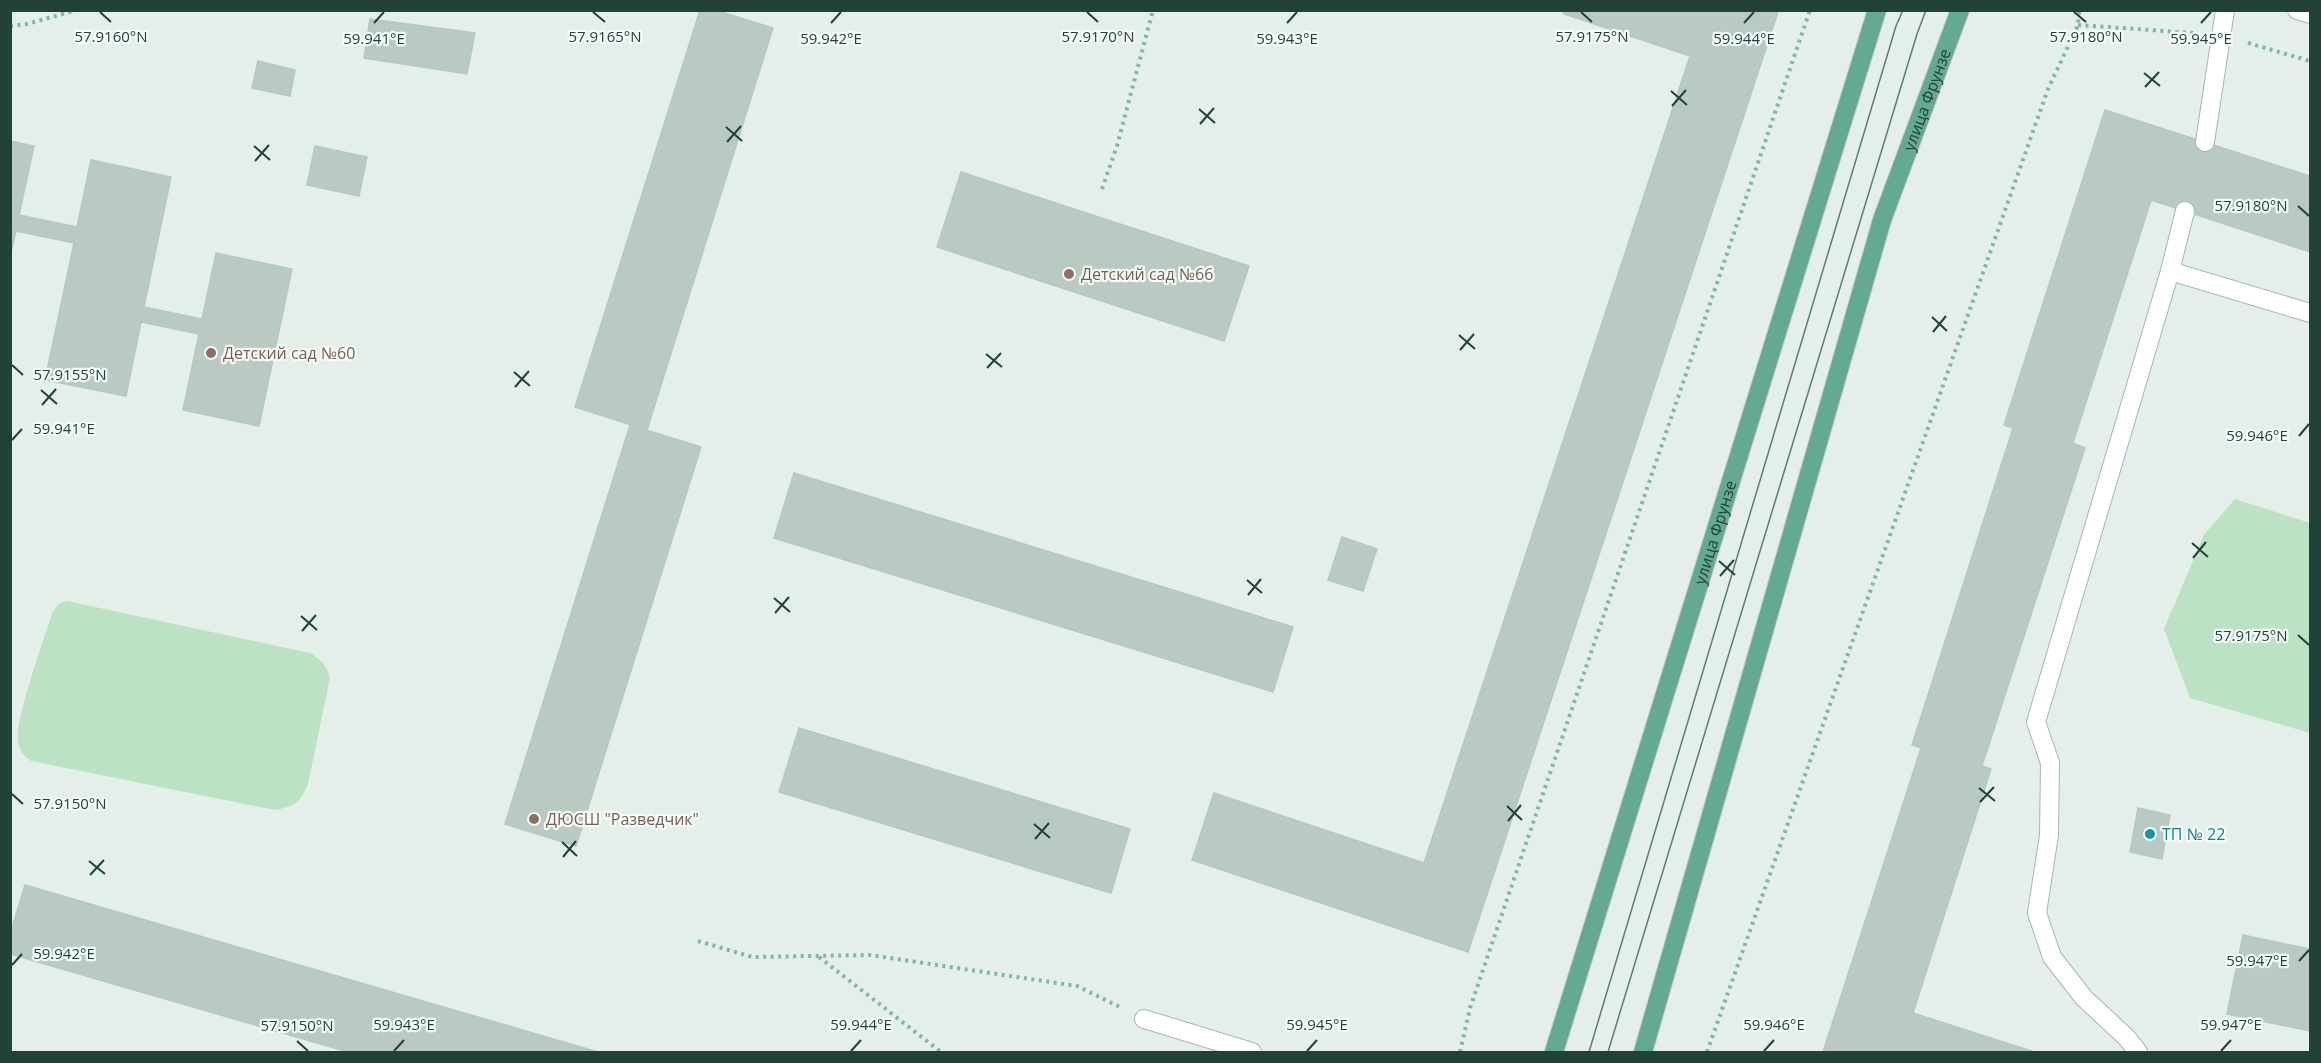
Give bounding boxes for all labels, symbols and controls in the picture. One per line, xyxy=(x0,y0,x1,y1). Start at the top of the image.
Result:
text: 57.9160°N xyxy=(74,26,148,46)
text: 57.9165°N xyxy=(568,26,642,46)
text: 57.9170°N xyxy=(1061,26,1135,46)
text: 57.9175°N xyxy=(1555,26,1629,46)
text: 57.9180°N xyxy=(2049,26,2123,46)
text: 59.941°E xyxy=(343,28,405,48)
text: 59.942°E xyxy=(800,28,862,48)
text: 59.943°E xyxy=(1256,28,1318,48)
text: 59.944°E xyxy=(1713,28,1775,48)
text: 59.945°E xyxy=(2170,28,2232,48)
street label: улица Фрунзе xyxy=(1898,45,1956,154)
text: 57.9180°N xyxy=(2214,195,2288,215)
place label: Детский сад №66 xyxy=(1081,263,1213,285)
marker: Детский сад №66 xyxy=(1062,267,1076,281)
place label: Детский сад №60 xyxy=(223,342,355,364)
marker: Детский сад №60 xyxy=(204,346,218,360)
text: 57.9155°N xyxy=(33,364,107,384)
text: 59.941°E xyxy=(33,418,95,438)
text: 59.946°E xyxy=(2226,425,2288,445)
street label: улица Фрунзе xyxy=(1689,478,1742,587)
text: 57.9175°N xyxy=(2214,625,2288,645)
text: 57.9150°N xyxy=(33,793,107,813)
place label: ДЮСШ "Разведчик" xyxy=(546,808,699,830)
marker: ДЮСШ "Разведчик" xyxy=(527,812,541,826)
place label: ТП № 22 xyxy=(2162,823,2225,845)
marker: ТП № 22 xyxy=(2143,827,2157,841)
text: 59.942°E xyxy=(33,943,95,963)
text: 59.947°E xyxy=(2226,950,2288,970)
text: 59.943°E xyxy=(373,1014,435,1034)
text: 59.944°E xyxy=(830,1014,892,1034)
text: 59.945°E xyxy=(1286,1014,1348,1034)
text: 59.946°E xyxy=(1743,1014,1805,1034)
text: 59.947°E xyxy=(2200,1014,2262,1034)
text: 57.9150°N xyxy=(260,1015,334,1035)

